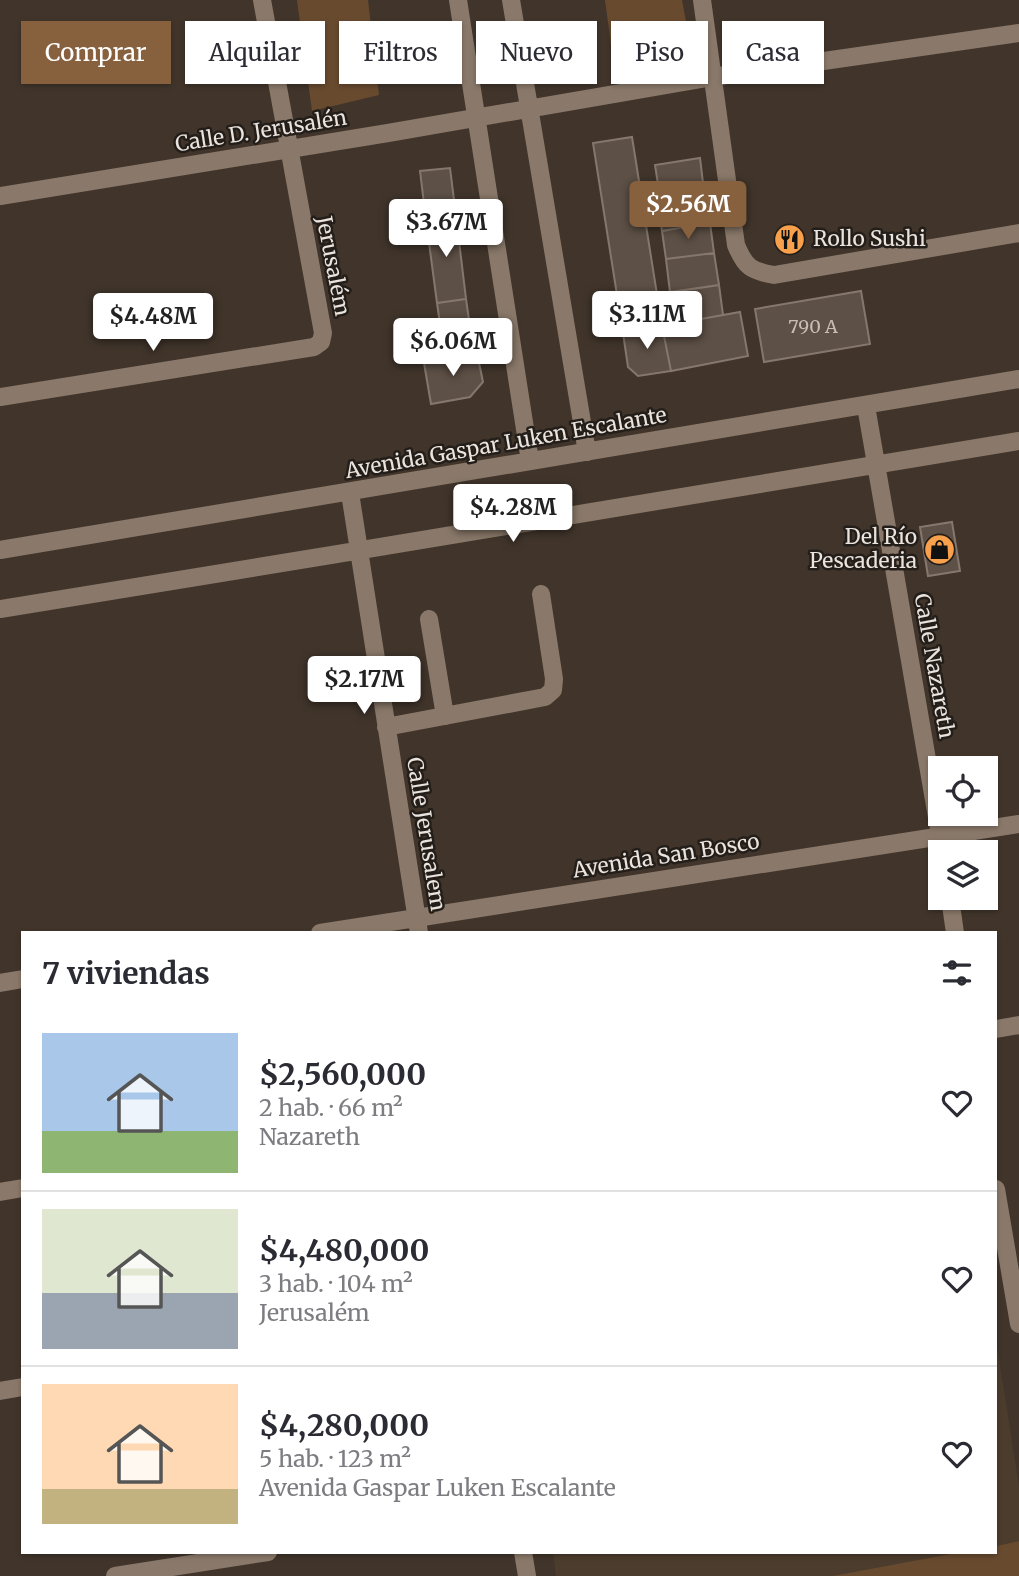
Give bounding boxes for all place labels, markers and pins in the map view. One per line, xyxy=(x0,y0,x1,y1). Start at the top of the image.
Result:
pin: $2.56M xyxy=(631,182,745,241)
pin: $3.67M xyxy=(389,200,503,259)
restaurant icon: Rollo Sushi xyxy=(773,222,807,256)
place label: Rollo Sushi xyxy=(813,225,926,252)
pin: $3.11M xyxy=(590,292,704,351)
pin: $4.48M xyxy=(96,294,210,353)
pin: $6.06M xyxy=(396,318,510,378)
pin: $4.28M xyxy=(456,484,570,544)
place label: Del Río Pescaderia xyxy=(809,523,917,574)
shop icon: Del Río Pescaderia xyxy=(923,532,957,566)
pin: $2.17M xyxy=(307,656,421,716)

